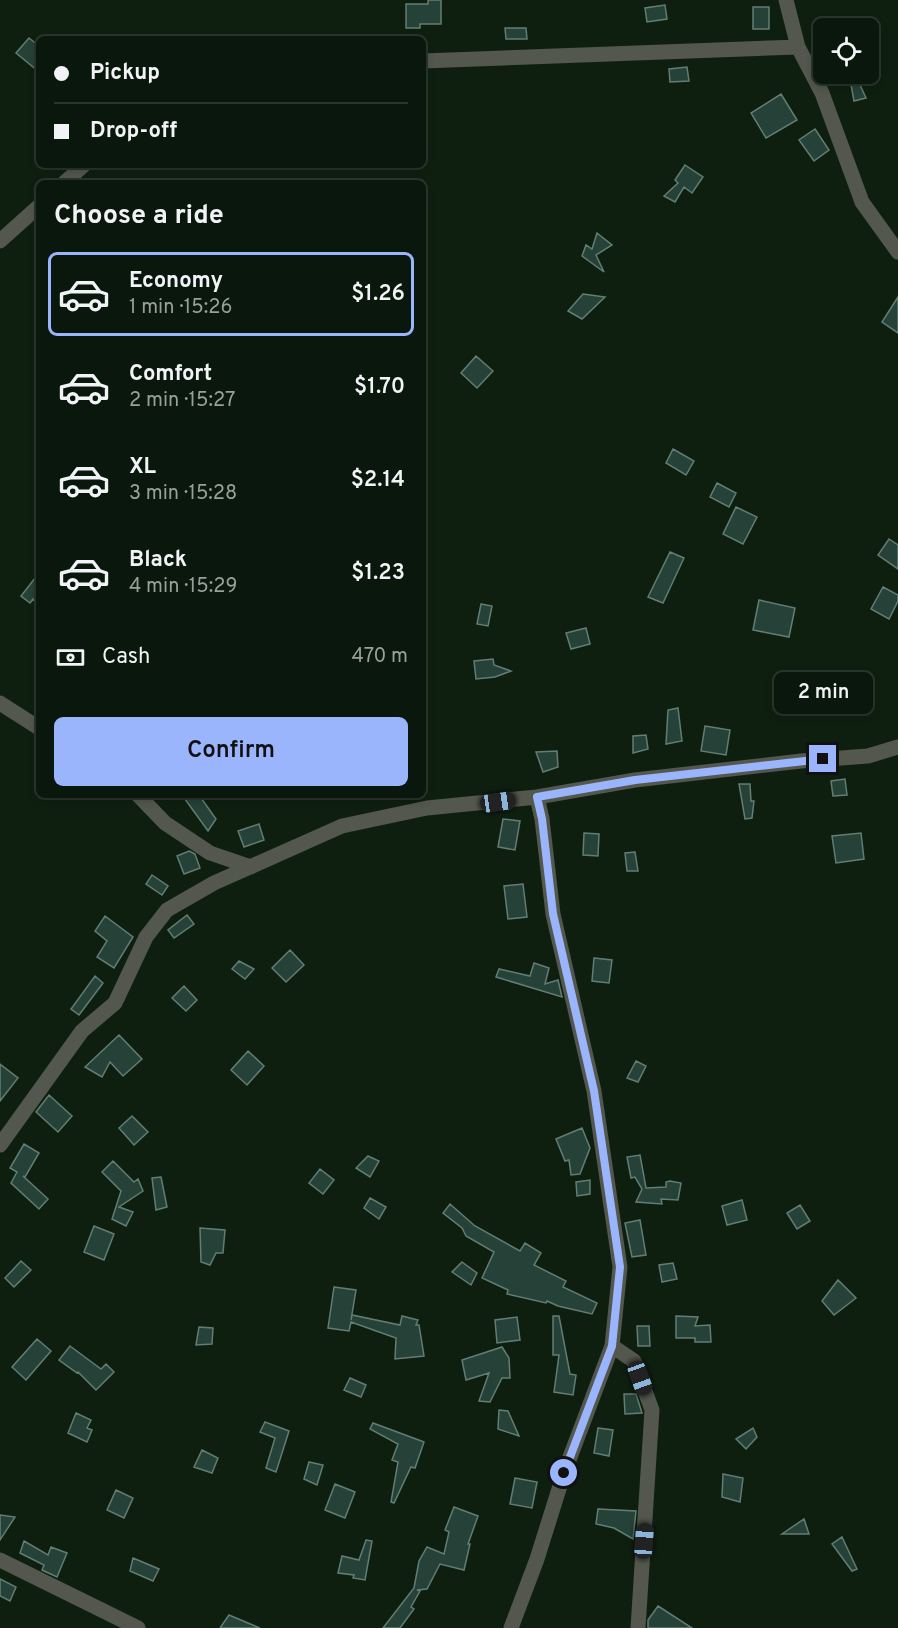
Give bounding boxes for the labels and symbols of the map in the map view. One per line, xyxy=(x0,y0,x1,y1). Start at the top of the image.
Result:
callout: 2 min xyxy=(774,672,872,714)
route end xyxy=(809,745,836,772)
car xyxy=(479,791,517,813)
car xyxy=(625,1358,655,1398)
route start xyxy=(550,1459,577,1486)
car xyxy=(634,1522,654,1560)

